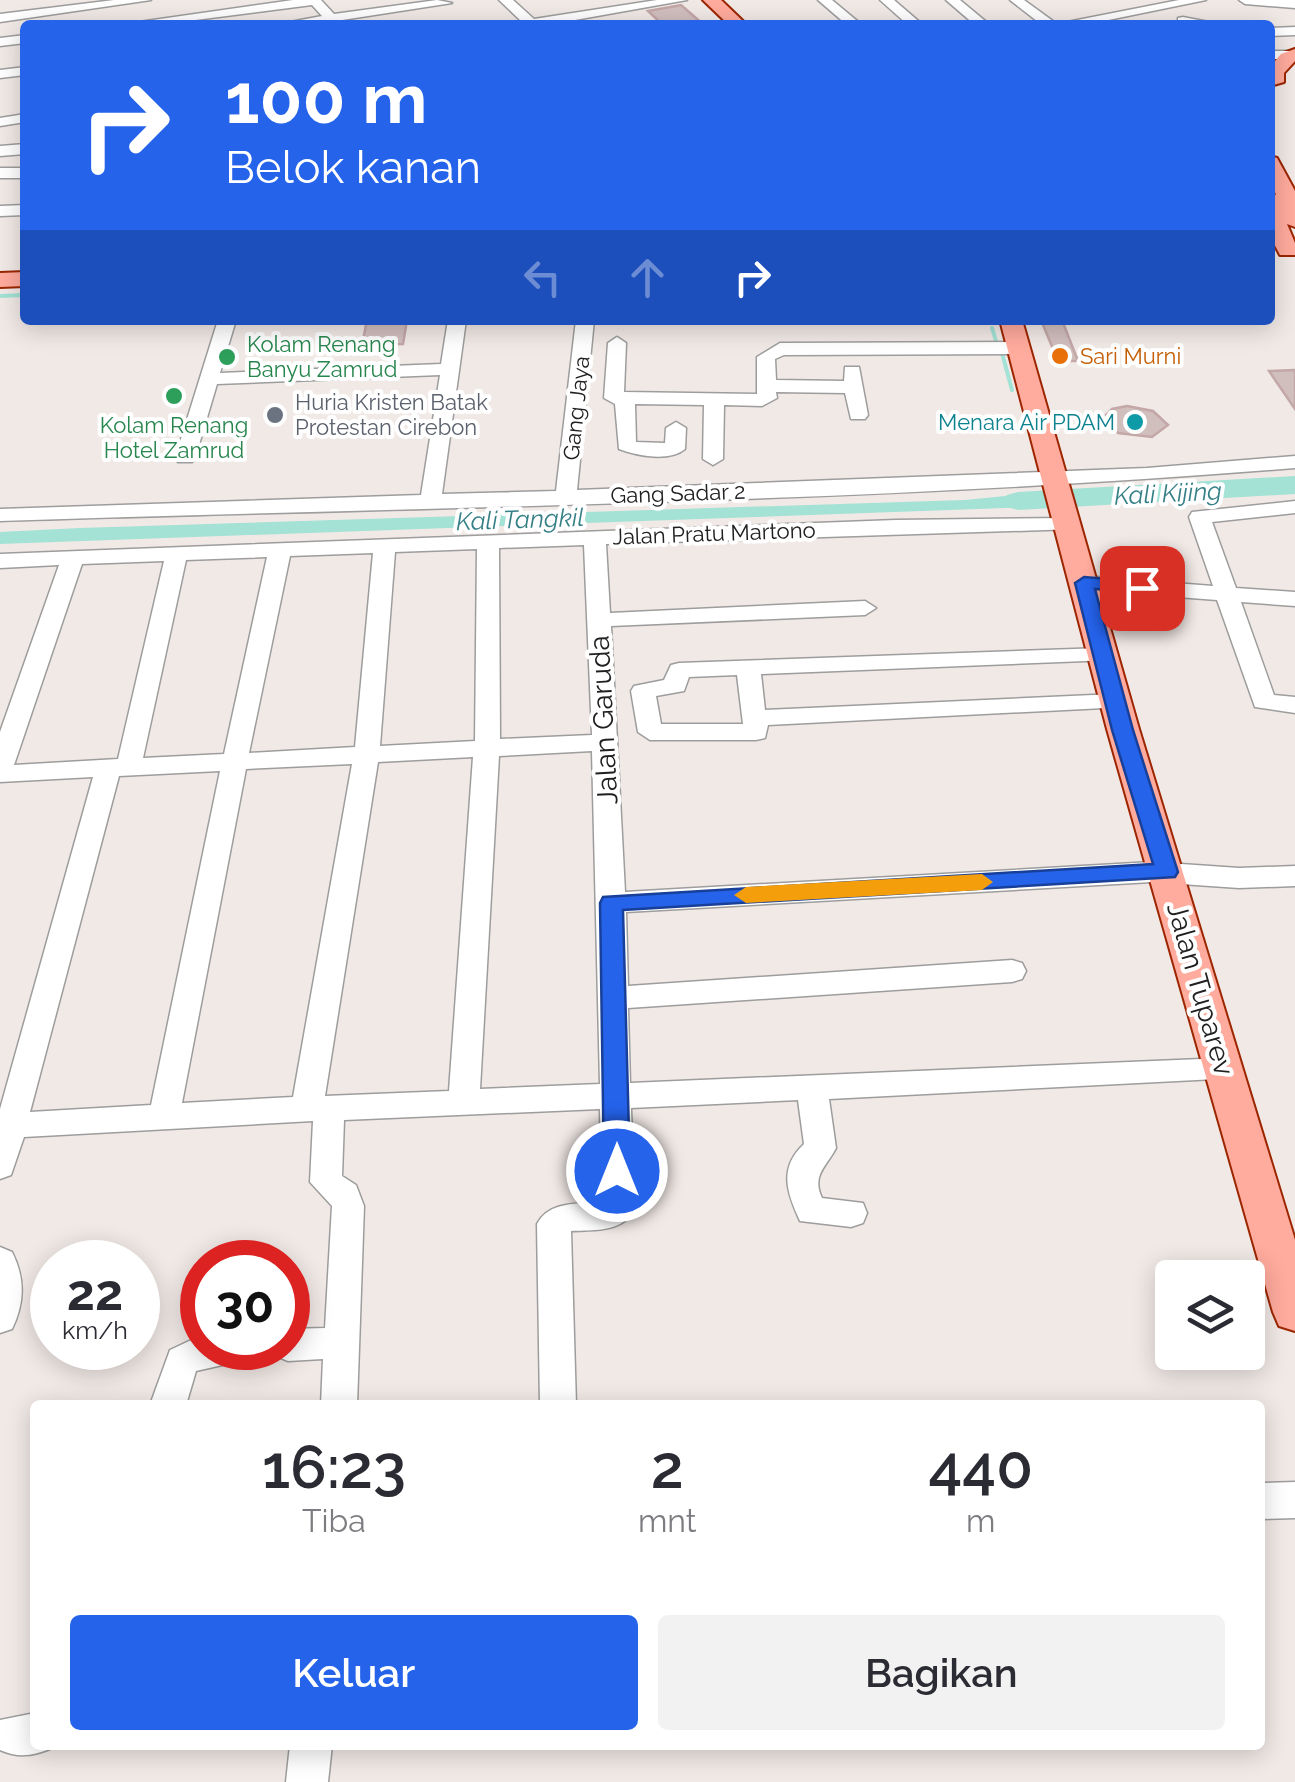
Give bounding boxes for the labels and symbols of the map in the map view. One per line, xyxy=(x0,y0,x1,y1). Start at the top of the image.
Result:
place label: Kolam Renang Banyu Zamrud xyxy=(247,331,397,382)
place label: Sari Murni xyxy=(1080,343,1181,369)
marker: Sari Murni xyxy=(1049,345,1071,367)
marker: Kolam Renang Banyu Zamrud xyxy=(216,346,238,368)
street label: Gang Jaya xyxy=(558,355,594,461)
marker: Kolam Renang Hotel Zamrud xyxy=(163,385,185,407)
place label: Huria Kristen Batak Protestan Cirebon xyxy=(295,389,488,440)
marker: Huria Kristen Batak Protestan Cirebon xyxy=(264,404,286,426)
place label: Menara Air PDAM xyxy=(938,409,1115,435)
marker: Menara Air PDAM xyxy=(1124,411,1146,433)
place label: Kolam Renang Hotel Zamrud xyxy=(100,412,248,463)
water label: Kali Kijing xyxy=(1113,475,1223,511)
street label: Gang Sadar 2 xyxy=(610,478,746,508)
water label: Kali Tangkil xyxy=(456,502,584,536)
street label: Jalan Pratu Martono xyxy=(612,516,816,550)
pin xyxy=(1100,546,1185,631)
street label: Jalan Garuda xyxy=(583,635,624,805)
street label: Jalan Tuparev xyxy=(1160,899,1241,1079)
position arrow xyxy=(565,1119,669,1223)
speed limit sign: 30 xyxy=(180,1240,310,1370)

